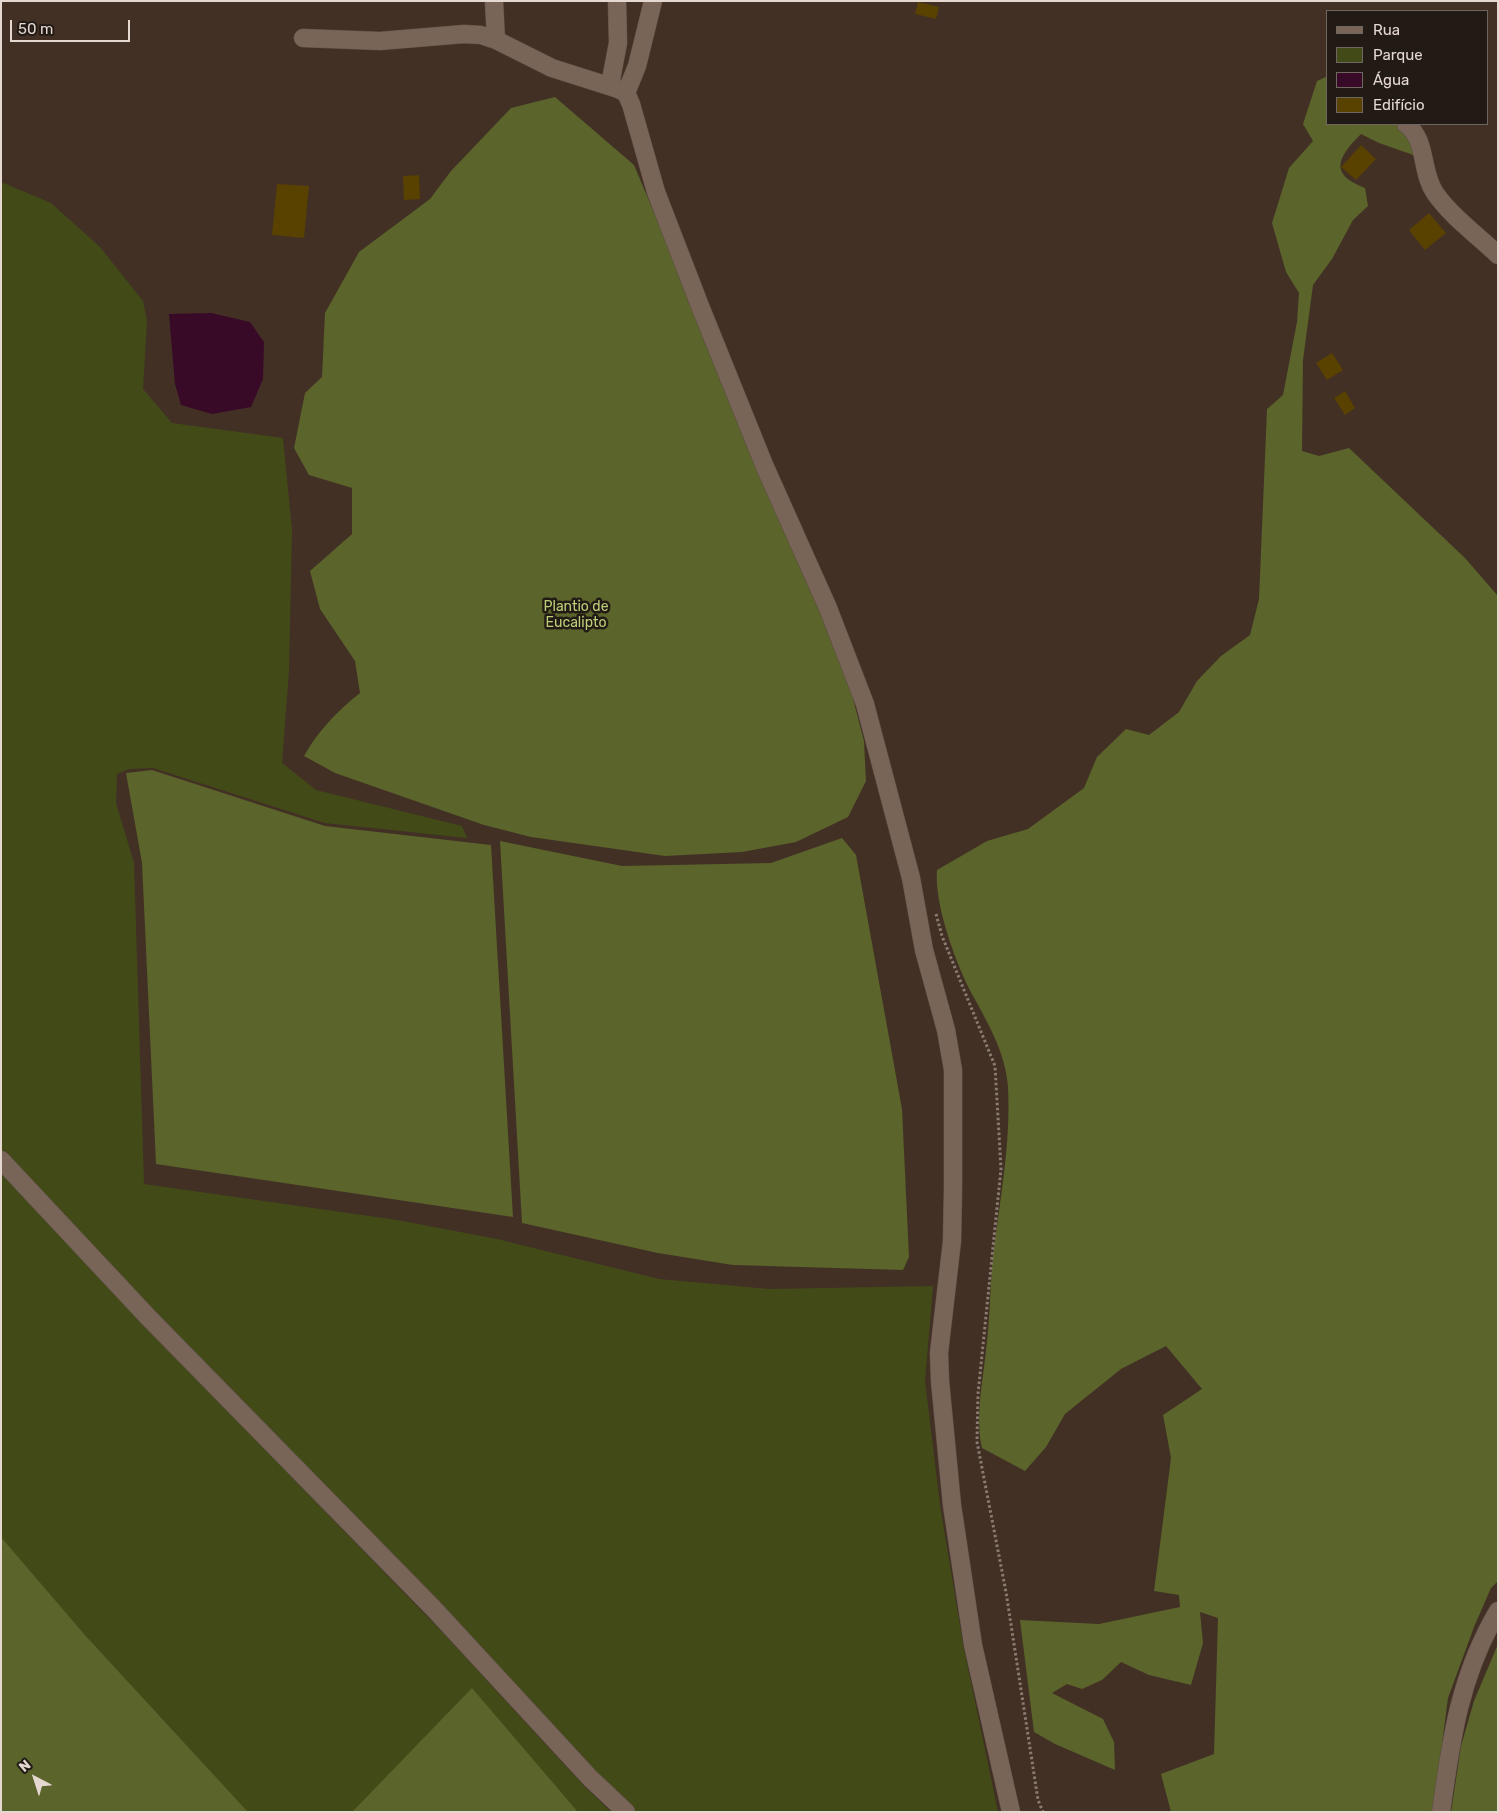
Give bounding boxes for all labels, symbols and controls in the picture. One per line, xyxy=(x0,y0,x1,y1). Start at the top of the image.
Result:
scale bar xyxy=(12,10,132,42)
legend xyxy=(1326,10,1489,125)
text: 50 m xyxy=(18,20,53,38)
text: Rua xyxy=(1373,21,1400,39)
text: Parque xyxy=(1373,46,1423,64)
text: Água xyxy=(1373,71,1409,89)
text: Edifício xyxy=(1373,96,1425,114)
park label: Plantio de Eucalipto xyxy=(544,599,608,632)
north arrow xyxy=(10,1753,60,1803)
text: N xyxy=(16,1756,34,1776)

